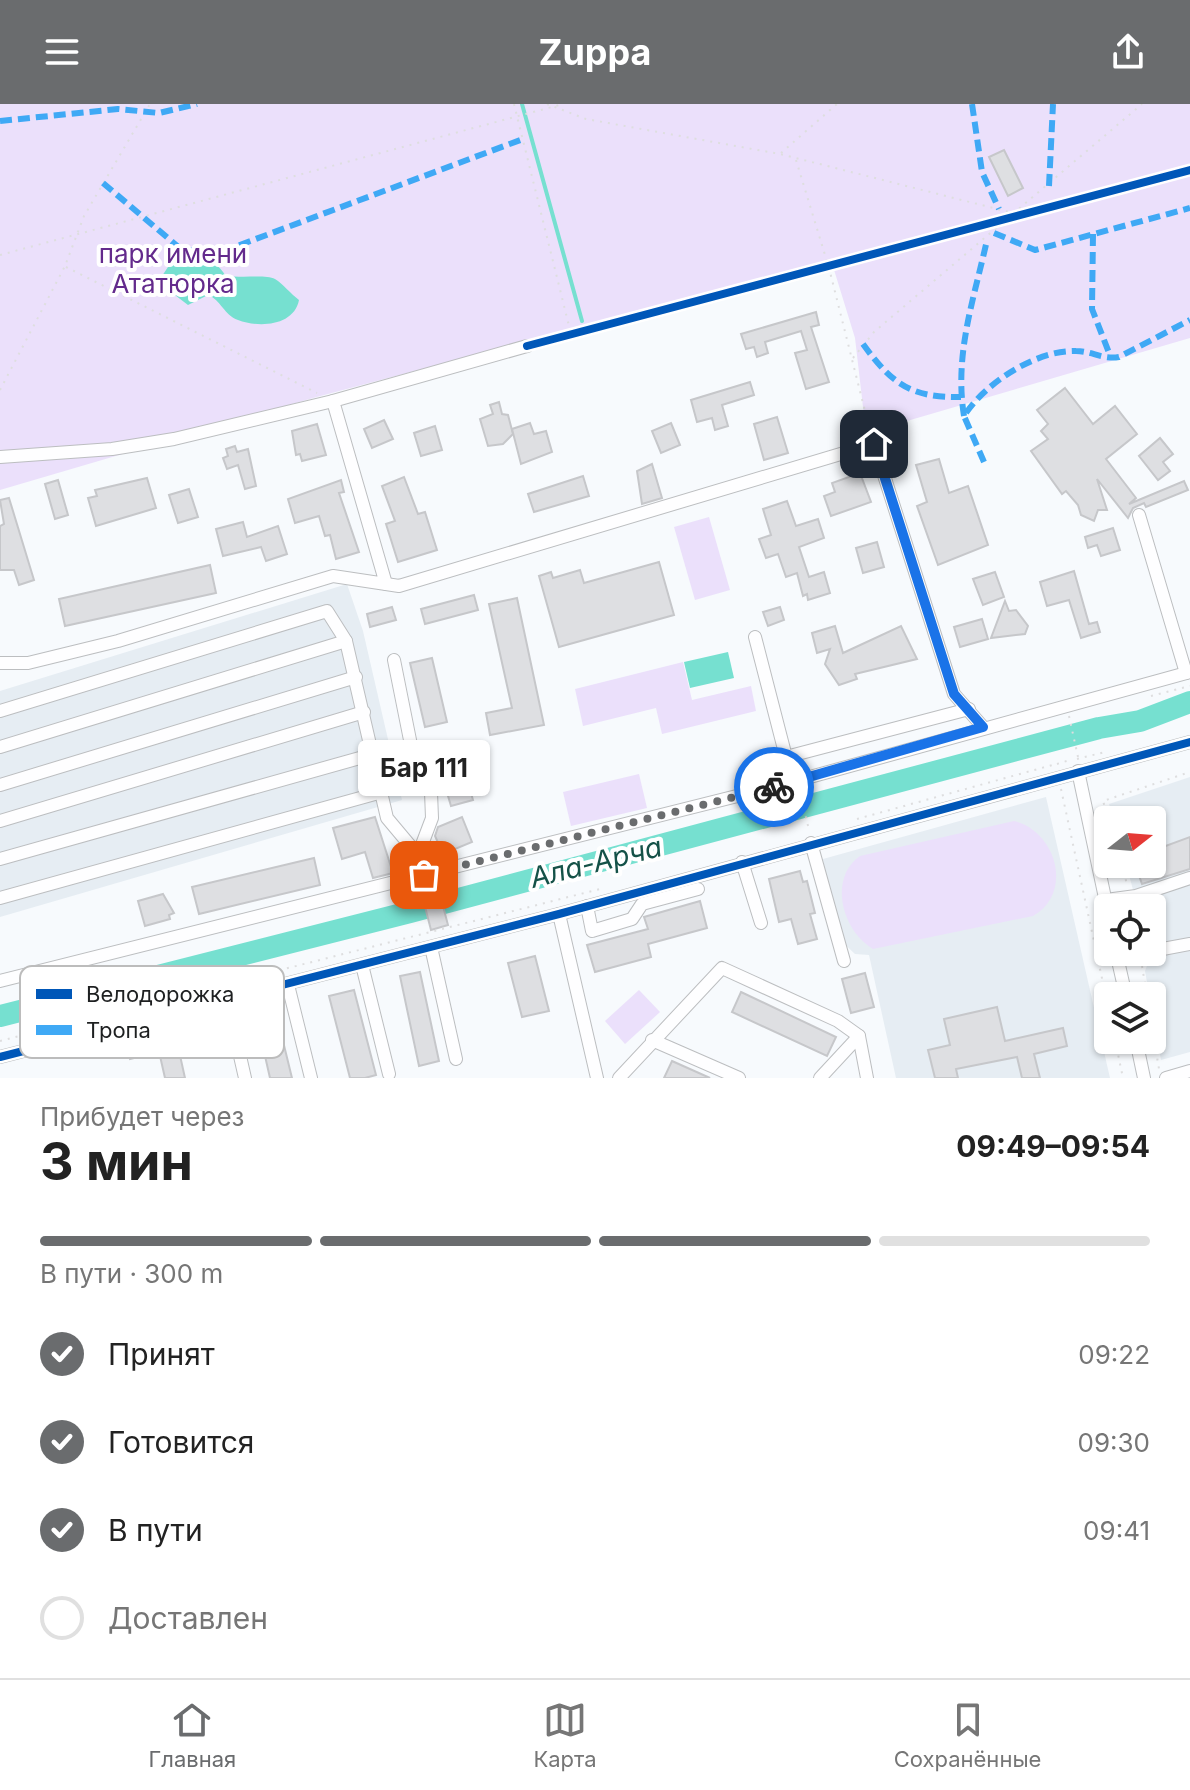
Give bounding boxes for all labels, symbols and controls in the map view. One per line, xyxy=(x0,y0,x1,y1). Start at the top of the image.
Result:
icon: menu xyxy=(40,30,84,74)
text: Zuppa xyxy=(539,30,651,74)
icon: share xyxy=(1106,30,1150,74)
park label: парк имени Ататюрка xyxy=(99,238,247,299)
pin xyxy=(840,410,908,478)
icon: home xyxy=(852,422,896,466)
callout: Бар 111 xyxy=(358,739,490,795)
courier xyxy=(734,747,814,827)
text: Бар 111 xyxy=(380,752,468,783)
icon: bike xyxy=(752,765,796,809)
north arrow xyxy=(1094,806,1166,878)
map controls xyxy=(1094,806,1166,1054)
water label: Ала-Арча xyxy=(526,829,665,895)
pin xyxy=(390,841,458,909)
icon: bag xyxy=(402,853,446,897)
button: locate xyxy=(1094,894,1166,966)
legend xyxy=(20,966,284,1058)
text: Велодорожка xyxy=(86,981,234,1007)
button: layers xyxy=(1094,982,1166,1054)
text: Тропа xyxy=(86,1017,151,1043)
text: Прибудет через xyxy=(40,1101,244,1132)
text: 09:49–09:54 xyxy=(956,1128,1150,1164)
text: 3 мин xyxy=(40,1130,193,1193)
text: В пути · 300 m xyxy=(40,1258,223,1289)
icon: check xyxy=(40,1332,84,1376)
text: Принят xyxy=(108,1336,215,1372)
text: 09:22 xyxy=(1078,1339,1150,1370)
icon: check xyxy=(40,1420,84,1464)
text: Готовится xyxy=(108,1424,254,1460)
text: 09:30 xyxy=(1078,1427,1150,1458)
icon: check xyxy=(40,1508,84,1552)
text: В пути xyxy=(108,1512,203,1548)
text: 09:41 xyxy=(1083,1515,1150,1546)
text: Доставлен xyxy=(108,1600,268,1636)
tab: Главная xyxy=(149,1698,236,1772)
tab: Карта xyxy=(533,1698,597,1772)
tab: Сохранённые xyxy=(894,1698,1041,1772)

